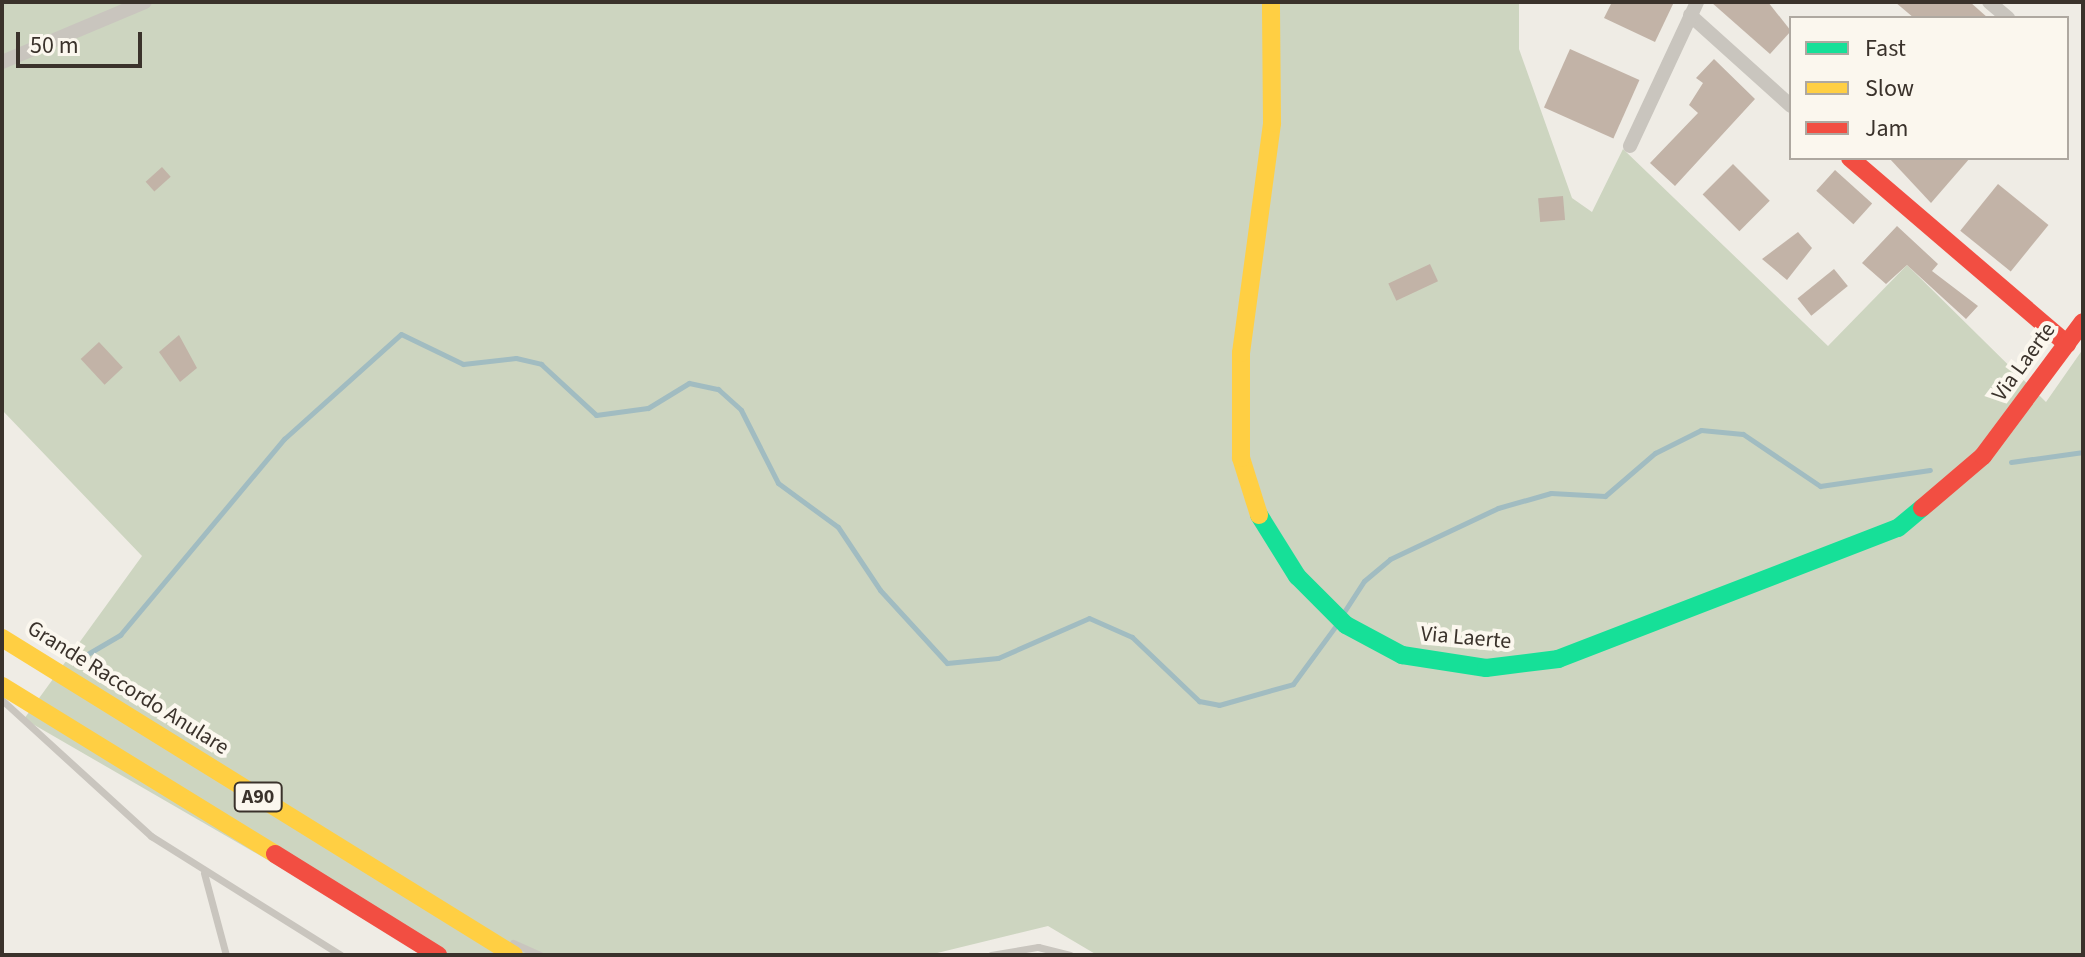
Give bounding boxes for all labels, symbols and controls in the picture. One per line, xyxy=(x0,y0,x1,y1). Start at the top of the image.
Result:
scale bar xyxy=(20,16,146,66)
legend xyxy=(1789,16,2069,160)
text: 50 m xyxy=(30,28,79,63)
text: Fast xyxy=(1865,31,1906,66)
text: Slow xyxy=(1865,71,1914,106)
text: Jam xyxy=(1865,111,1909,146)
street label: Via Laerte xyxy=(1987,318,2061,406)
street label: Grande Raccordo Anulare xyxy=(22,615,234,761)
street label: Via Laerte xyxy=(1420,621,1512,655)
road number: A90 xyxy=(232,781,284,813)

